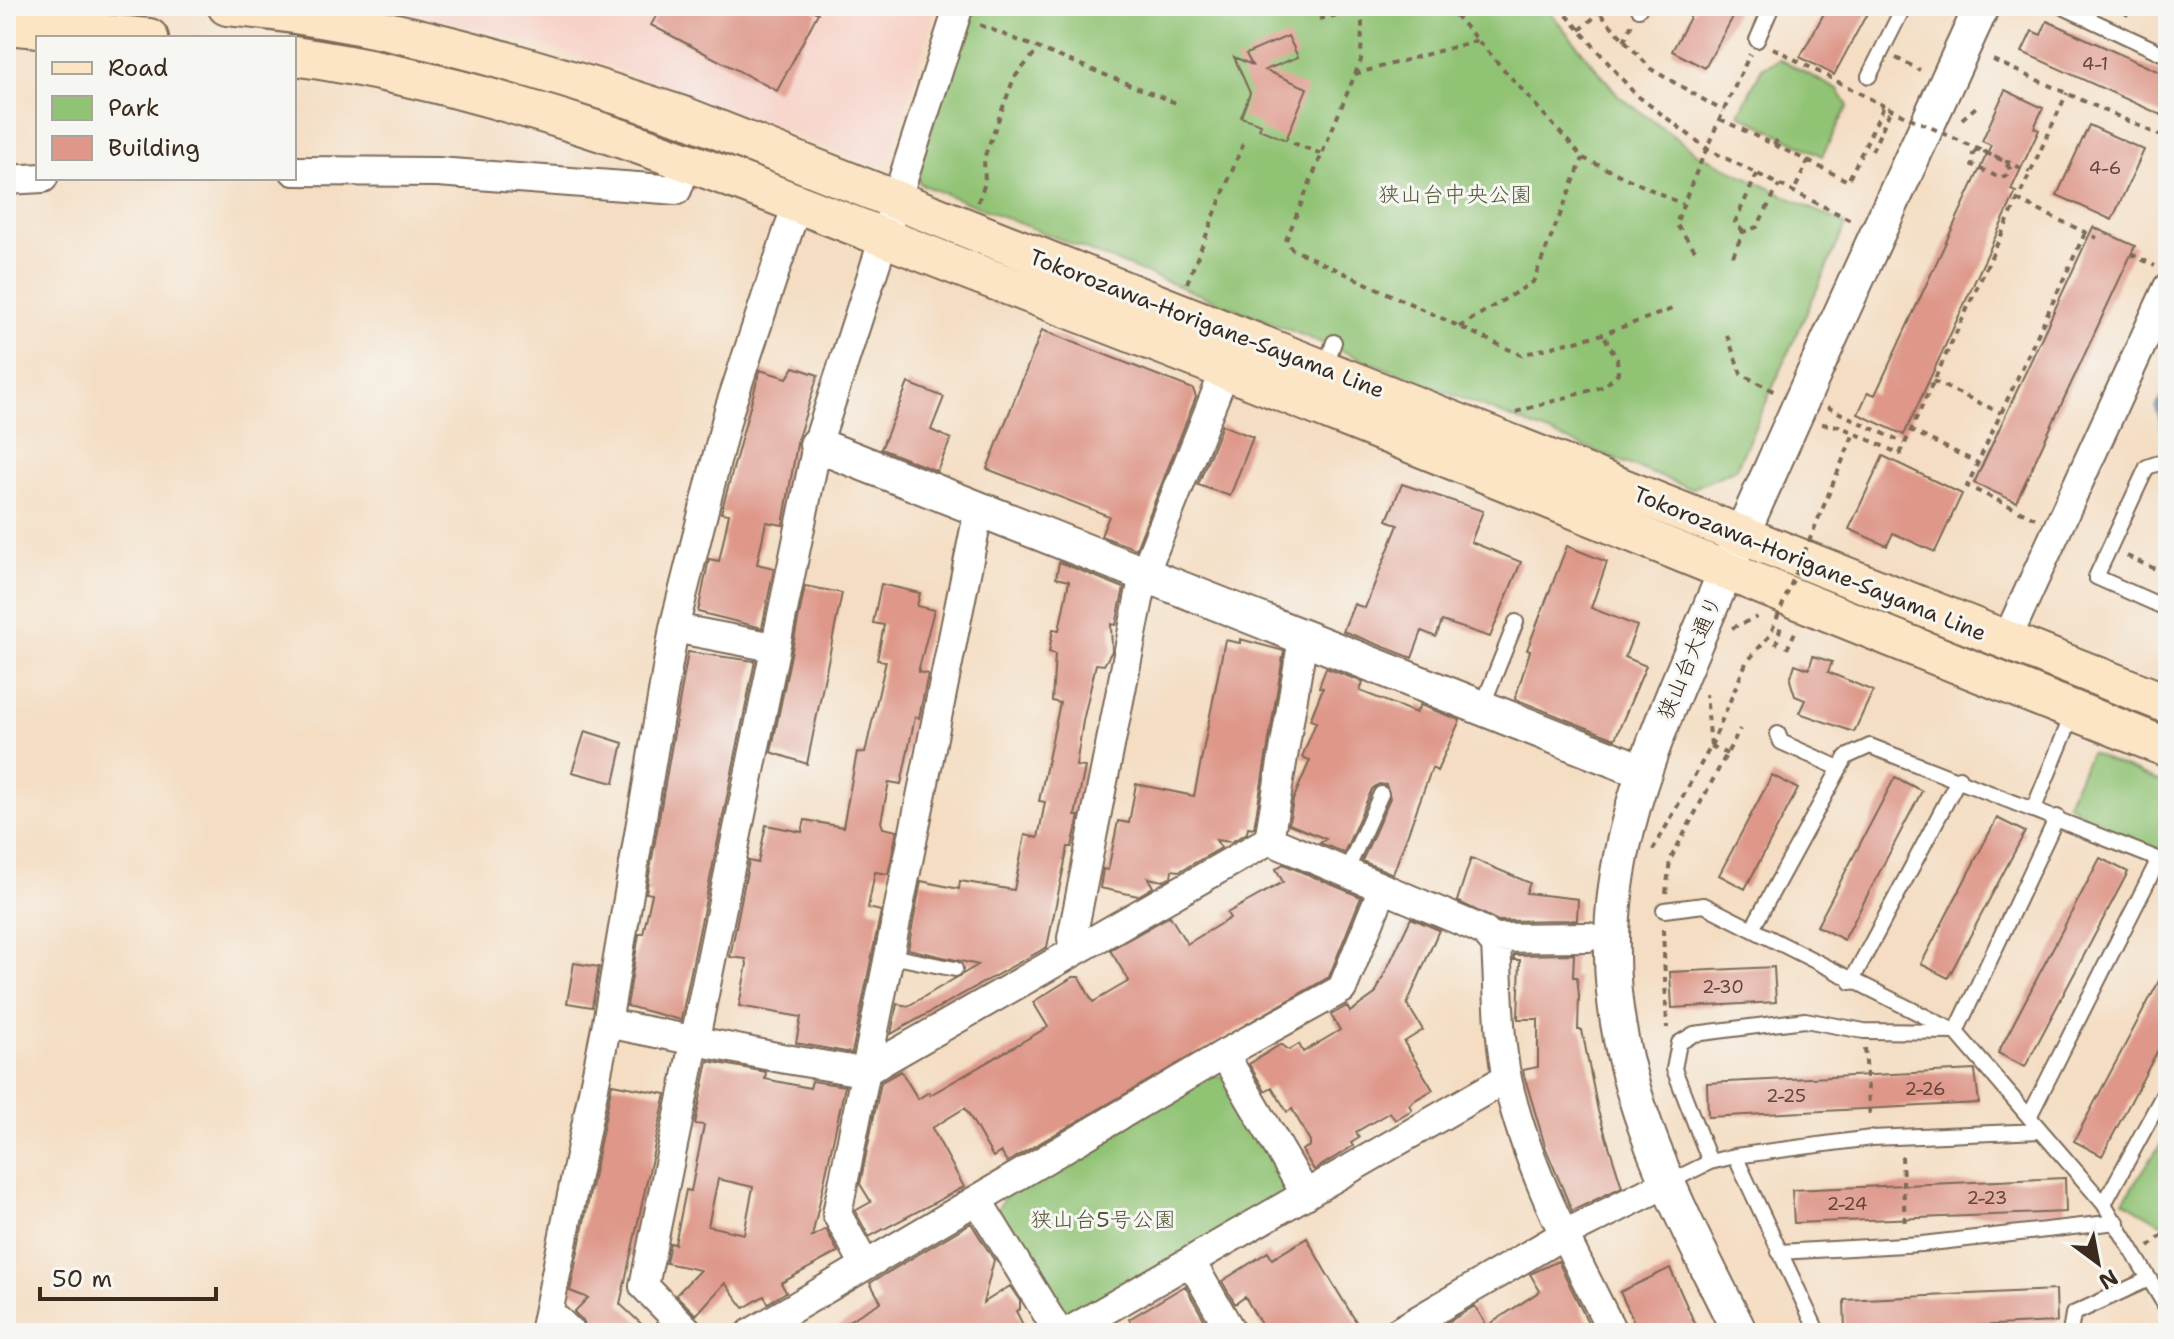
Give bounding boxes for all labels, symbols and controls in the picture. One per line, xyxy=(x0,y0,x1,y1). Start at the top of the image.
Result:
legend xyxy=(36,36,296,180)
text: Road xyxy=(108,52,168,84)
house number: 4-1 xyxy=(2082,52,2108,76)
text: Park xyxy=(108,92,160,124)
text: Building xyxy=(108,132,200,164)
house number: 4-6 xyxy=(2089,156,2121,180)
park label: 狭山台中央公園 xyxy=(1378,180,1532,209)
street label: Tokorozawa-Horigane-Sayama Line xyxy=(1025,242,1388,405)
street label: Tokorozawa-Horigane-Sayama Line xyxy=(1629,479,1990,648)
street label: 狭山台大通り xyxy=(1650,591,1729,724)
house number: 2-30 xyxy=(1702,975,1744,999)
house number: 2-26 xyxy=(1904,1077,1946,1101)
house number: 2-25 xyxy=(1766,1084,1806,1108)
house number: 2-23 xyxy=(1967,1186,2007,1210)
house number: 2-24 xyxy=(1827,1192,1867,1216)
park label: 狭山台5号公園 xyxy=(1030,1205,1176,1234)
north arrow xyxy=(2058,1223,2138,1303)
scale bar xyxy=(40,1251,216,1301)
text: 50 m xyxy=(52,1263,112,1295)
text: N xyxy=(2093,1263,2123,1296)

